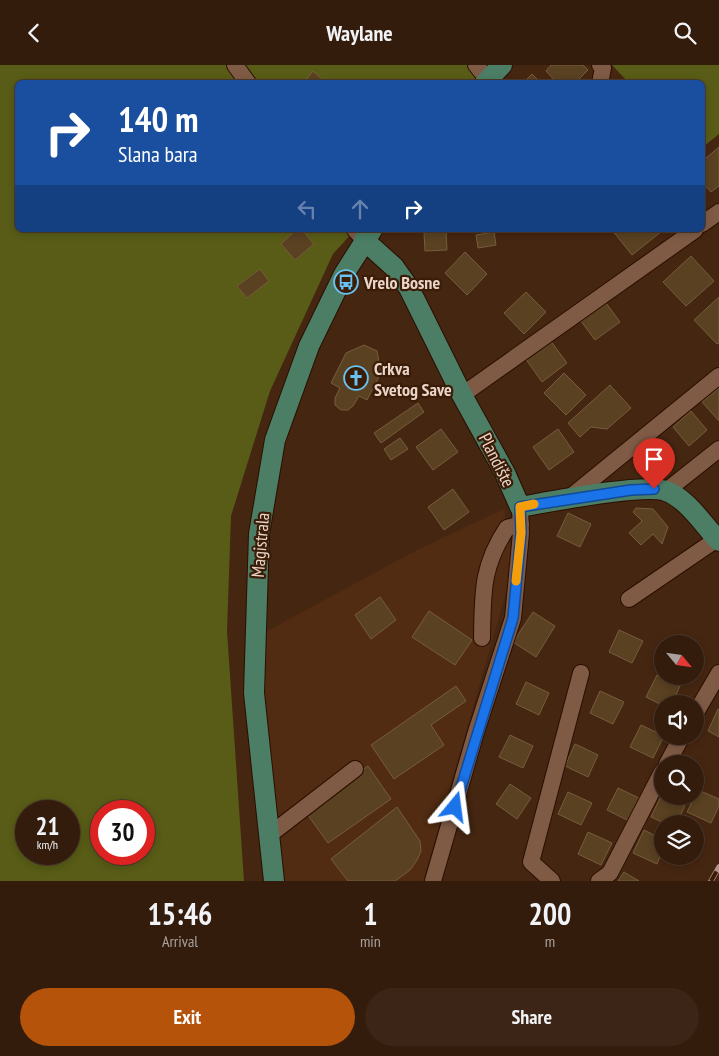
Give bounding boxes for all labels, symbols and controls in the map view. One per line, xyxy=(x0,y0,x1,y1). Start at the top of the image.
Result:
icon: back xyxy=(20,19,48,47)
text: Waylane xyxy=(326,19,393,47)
icon: search xyxy=(671,19,699,47)
text: 140 m xyxy=(118,96,199,142)
icon: right xyxy=(35,100,100,165)
text: Slana bara xyxy=(118,140,198,168)
icon: left xyxy=(293,195,321,223)
icon: ahead xyxy=(346,195,374,223)
icon: right xyxy=(399,195,427,223)
bus stop icon: Vrelo Bosne xyxy=(333,269,359,295)
place label: Vrelo Bosne xyxy=(363,271,440,294)
place label: Crkva Svetog Save xyxy=(374,357,452,401)
church icon: Crkva Svetog Save xyxy=(343,365,369,391)
street label: Plandište xyxy=(474,429,520,491)
pin xyxy=(633,438,675,489)
icon: arrive xyxy=(640,445,668,473)
street label: Magistrala xyxy=(246,512,274,578)
north arrow xyxy=(654,635,704,685)
map controls xyxy=(654,635,704,865)
button: sound xyxy=(654,695,704,745)
button: search xyxy=(654,755,704,805)
position arrow xyxy=(428,780,480,832)
speed limit sign: 30 xyxy=(90,800,155,865)
text: 21 xyxy=(36,810,59,842)
button: layers xyxy=(654,815,704,865)
text: km/h xyxy=(37,837,58,852)
text: 15:46 xyxy=(148,894,212,933)
text: 1 xyxy=(363,894,378,933)
text: 200 xyxy=(528,894,571,933)
text: Arrival xyxy=(162,931,198,951)
text: min xyxy=(360,931,381,951)
text: m xyxy=(545,931,555,951)
button: Exit xyxy=(20,988,355,1046)
button: Share xyxy=(365,988,699,1046)

